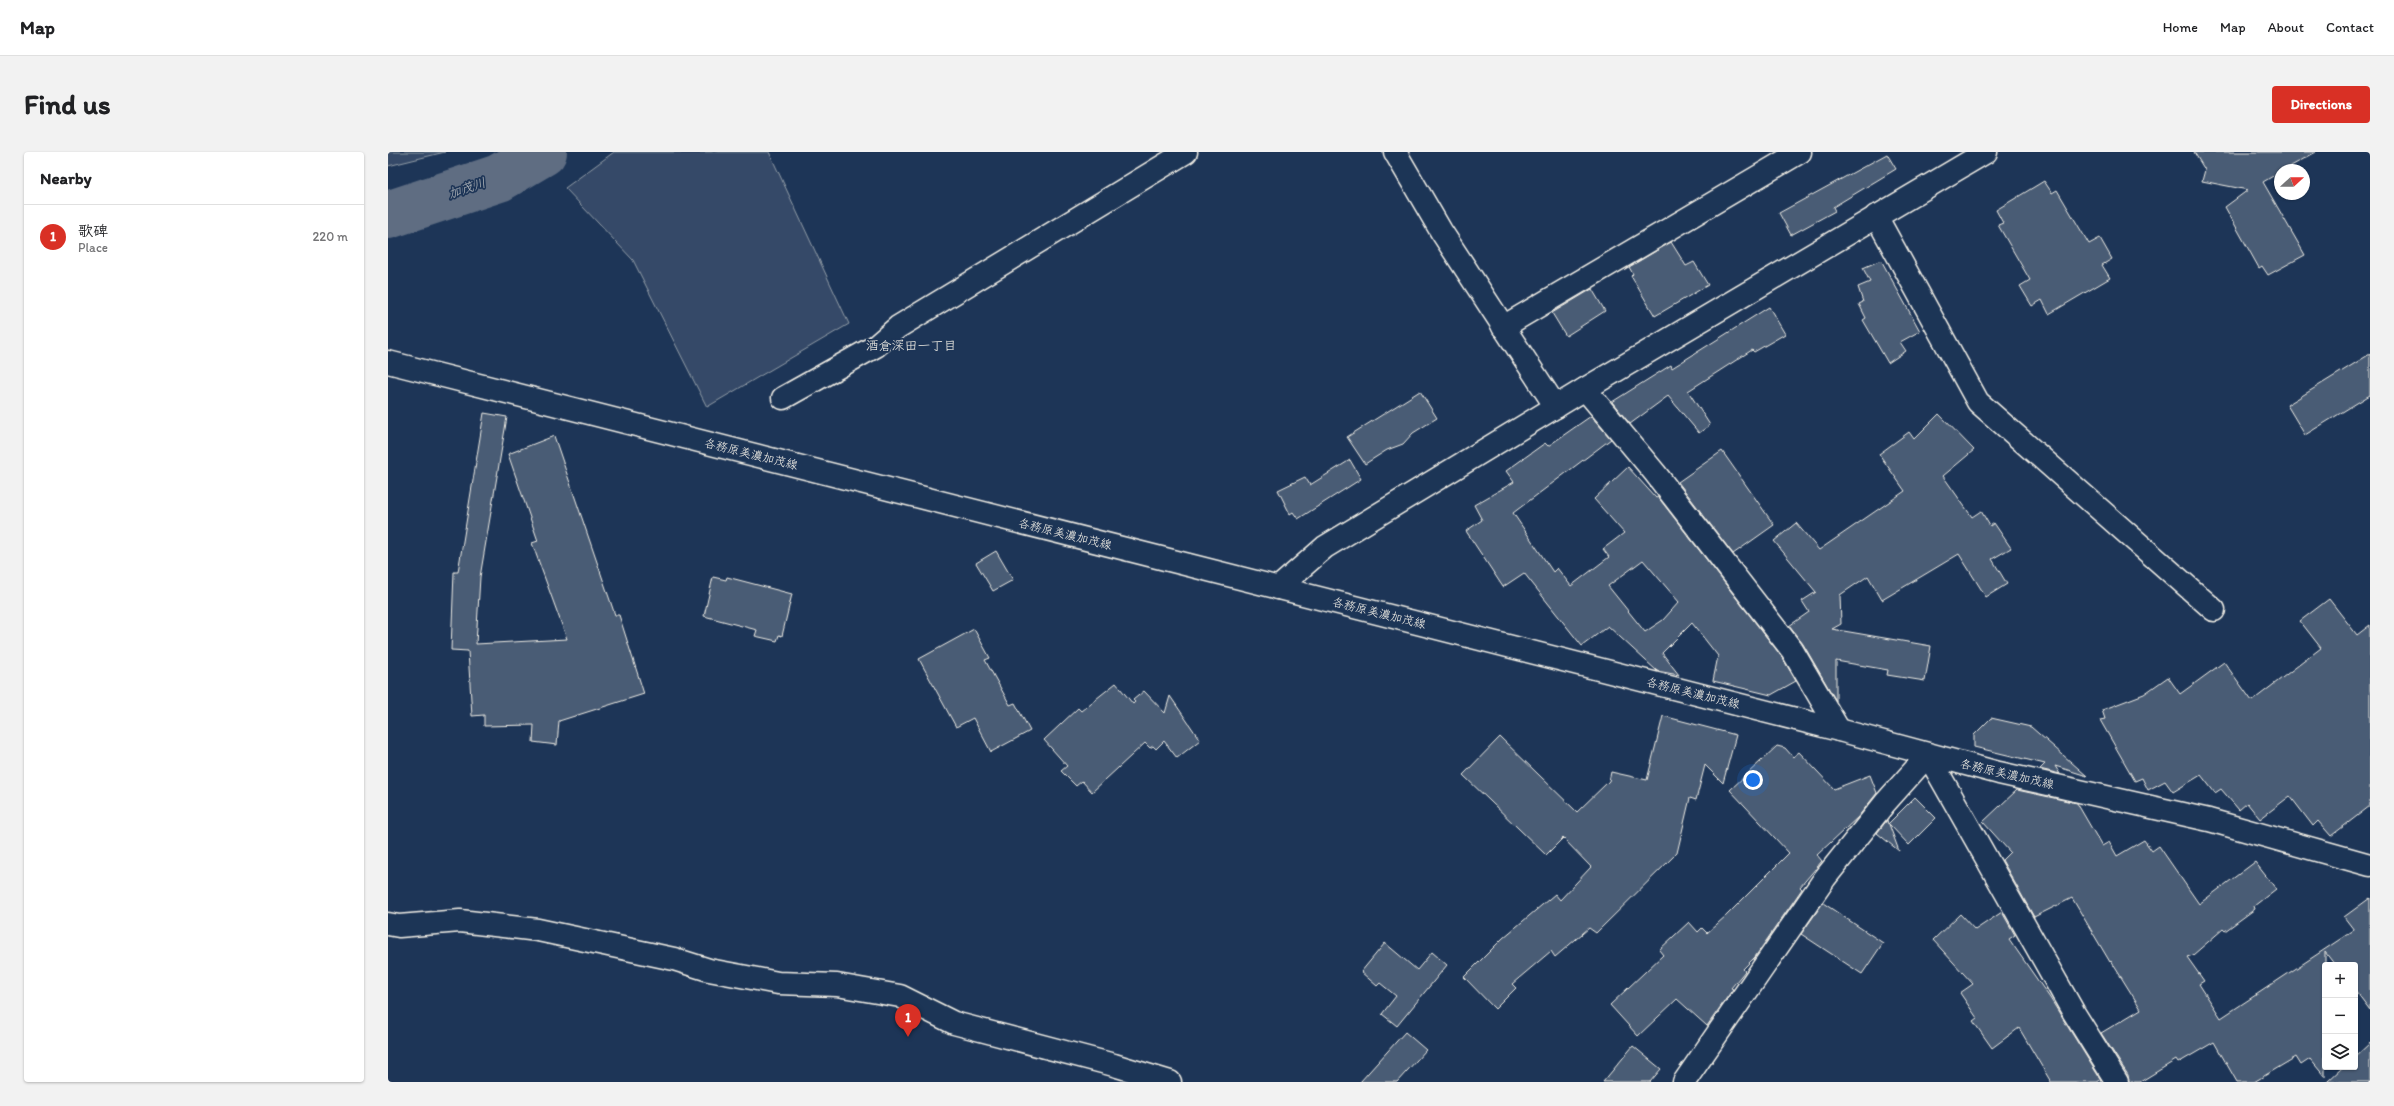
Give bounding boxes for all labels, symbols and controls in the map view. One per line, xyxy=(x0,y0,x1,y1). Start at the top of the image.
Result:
text: Map xyxy=(20,16,55,39)
text: Home xyxy=(2163,19,2198,36)
text: Map xyxy=(2220,19,2246,36)
text: About xyxy=(2268,19,2304,36)
text: Contact xyxy=(2326,19,2374,36)
button: Directions xyxy=(2272,86,2370,123)
text: Find us xyxy=(24,87,111,121)
north arrow xyxy=(2274,164,2310,200)
text: Nearby xyxy=(40,168,92,188)
water label: 加茂川 xyxy=(446,175,488,201)
text: 歌碑 xyxy=(78,222,108,240)
text: 1 xyxy=(50,229,56,244)
text: 220 m xyxy=(312,229,348,244)
text: Place xyxy=(78,240,108,255)
district label: 酒倉深田一丁目 xyxy=(865,338,957,353)
street label: 各務原美濃加茂線 xyxy=(703,436,799,472)
street label: 各務原美濃加茂線 xyxy=(1017,516,1113,552)
street label: 各務原美濃加茂線 xyxy=(1331,595,1427,631)
street label: 各務原美濃加茂線 xyxy=(1645,675,1741,711)
street label: 各務原美濃加茂線 xyxy=(1959,756,2055,792)
your location xyxy=(1743,770,1763,790)
map controls xyxy=(2322,962,2358,1070)
button: + xyxy=(2322,962,2358,998)
button: − xyxy=(2322,998,2358,1034)
pin: 1 xyxy=(895,1004,921,1037)
button: layers xyxy=(2322,1034,2358,1070)

